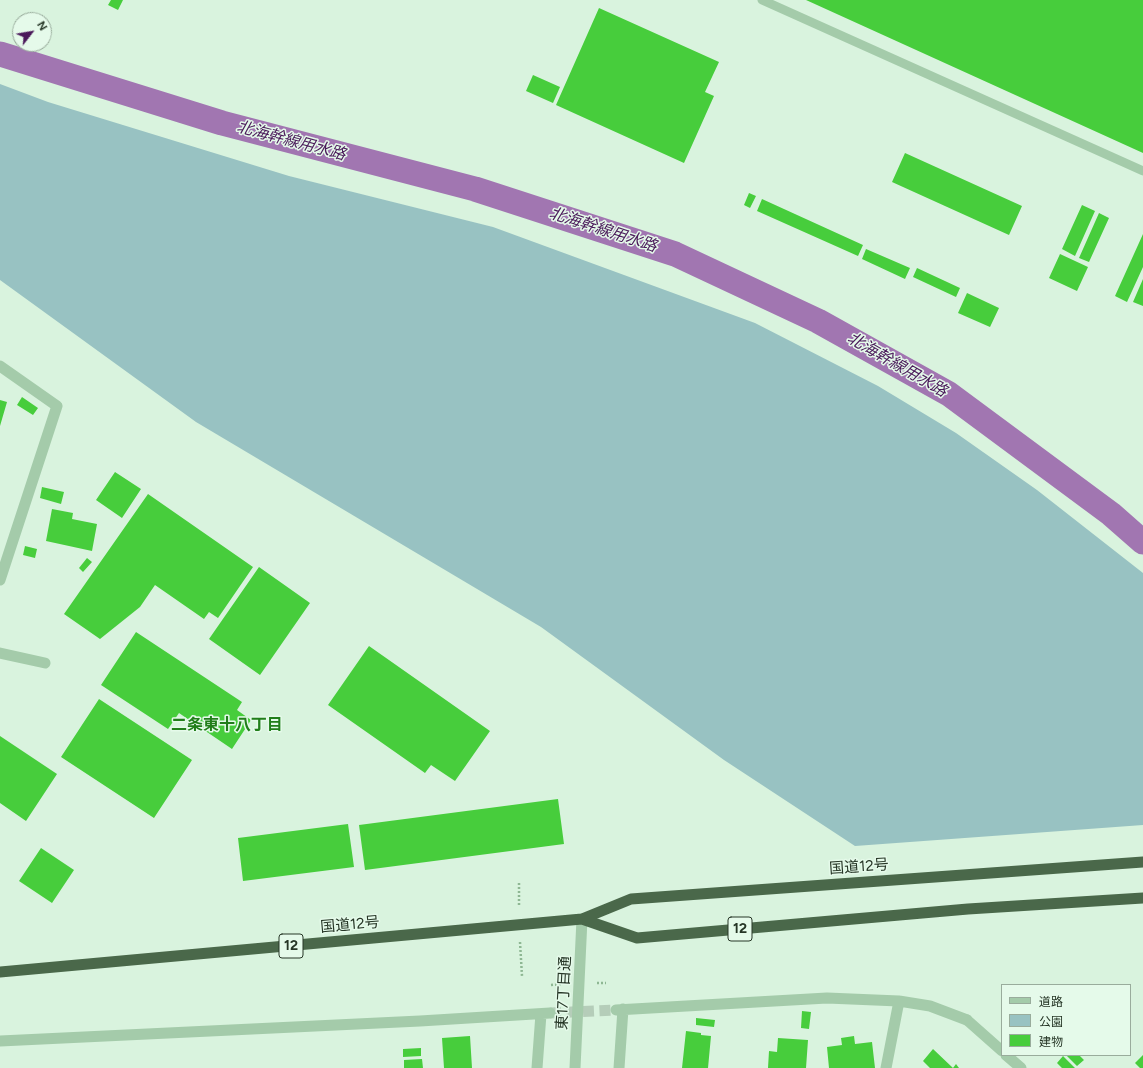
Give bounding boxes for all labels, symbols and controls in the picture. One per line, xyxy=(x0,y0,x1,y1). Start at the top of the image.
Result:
north arrow xyxy=(12,12,52,52)
text: N xyxy=(34,19,50,33)
water label: 北海幹線用水路 xyxy=(234,117,348,165)
water label: 北海幹線用水路 xyxy=(547,204,659,256)
water label: 北海幹線用水路 xyxy=(844,329,950,401)
district label: 二条東十八丁目 xyxy=(171,715,283,735)
street label: 国道12号 xyxy=(829,856,889,878)
street label: 国道12号 xyxy=(320,913,380,937)
road number: 12 xyxy=(728,917,752,941)
road number: 12 xyxy=(279,934,303,958)
street label: 東17丁目通 xyxy=(553,955,575,1031)
legend xyxy=(1001,984,1131,1056)
text: 道路 xyxy=(1039,995,1063,1009)
text: 公園 xyxy=(1039,1015,1063,1029)
text: 建物 xyxy=(1039,1035,1063,1049)

